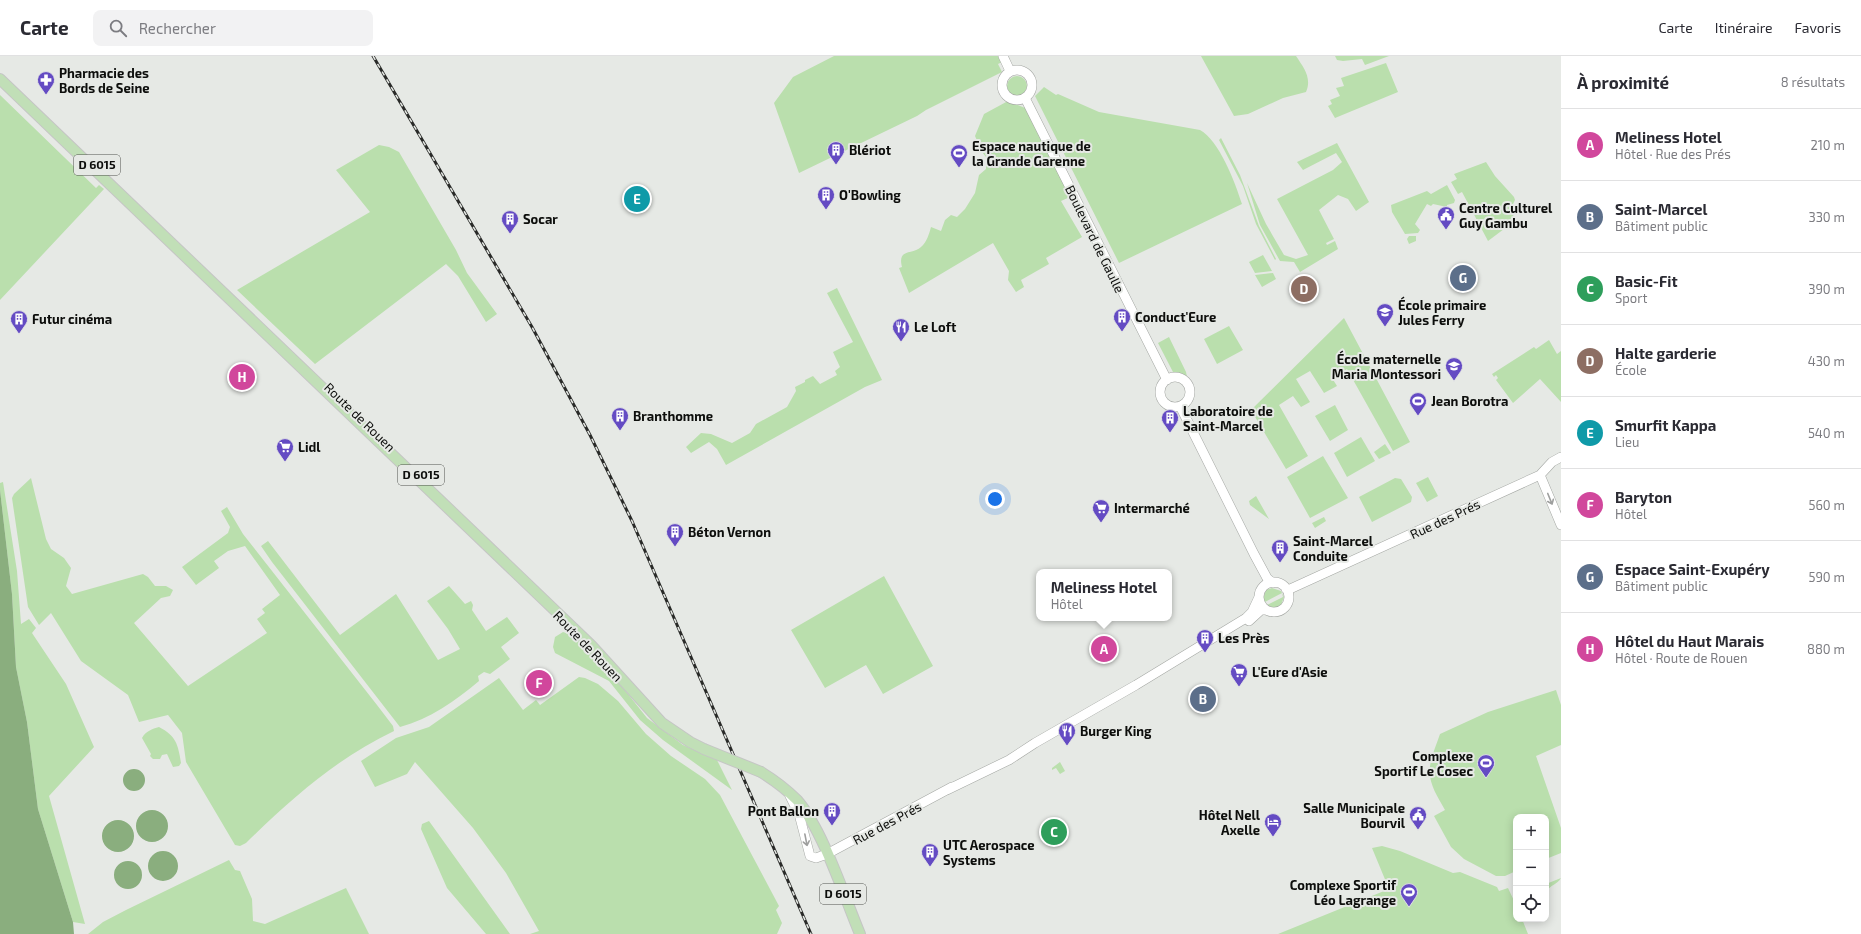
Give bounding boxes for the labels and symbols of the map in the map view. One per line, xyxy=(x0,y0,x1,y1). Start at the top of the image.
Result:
place label: Pharmacie des Bords de Seine xyxy=(59,65,150,96)
pharmacy icon: Pharmacie des Bords de Seine xyxy=(36,70,56,95)
place label: Espace nautique de la Grande Garenne xyxy=(972,138,1091,169)
building icon: Blériot xyxy=(826,140,846,165)
place label: Blériot xyxy=(849,142,892,158)
sports icon: Espace nautique de la Grande Garenne xyxy=(949,143,969,168)
road number: D 6015 xyxy=(74,155,120,175)
street label: Boulevard de Gaulle xyxy=(1062,183,1128,295)
pin: E xyxy=(624,184,650,214)
building icon: O'Bowling xyxy=(816,185,836,210)
place label: O'Bowling xyxy=(839,187,901,203)
place label: Centre Culturel Guy Gambu xyxy=(1459,200,1553,231)
public building icon: Centre Culturel Guy Gambu xyxy=(1436,205,1456,230)
building icon: Socar xyxy=(500,209,520,234)
place label: Socar xyxy=(523,211,558,227)
pin: G xyxy=(1450,263,1476,293)
pin: D xyxy=(1291,274,1317,304)
place label: École primaire Jules Ferry xyxy=(1398,296,1486,328)
school or university icon: École primaire Jules Ferry xyxy=(1375,302,1395,327)
building icon: Conduct'Eure xyxy=(1112,307,1132,332)
building icon: Futur cinéma xyxy=(9,309,29,334)
place label: Conduct'Eure xyxy=(1135,309,1216,325)
place label: Futur cinéma xyxy=(32,311,112,327)
restaurant icon: Le Loft xyxy=(891,317,911,342)
place label: Le Loft xyxy=(914,319,957,335)
place label: École maternelle Maria Montessori xyxy=(1332,350,1441,382)
school or university icon: École maternelle Maria Montessori xyxy=(1444,356,1464,381)
pin: H xyxy=(229,362,255,392)
street label: Route de Rouen xyxy=(321,379,399,455)
sports icon: Jean Borotra xyxy=(1408,391,1428,416)
place label: Jean Borotra xyxy=(1431,393,1509,409)
place label: Laboratoire de Saint-Marcel xyxy=(1183,403,1273,434)
building icon: Branthomme xyxy=(610,406,630,431)
place label: Branthomme xyxy=(633,408,713,424)
building icon: Laboratoire de Saint-Marcel xyxy=(1160,408,1180,433)
supermarket icon: Lidl xyxy=(275,437,295,462)
place label: Lidl xyxy=(298,439,321,455)
road number: D 6015 xyxy=(398,465,444,485)
your location xyxy=(985,489,1005,509)
one-way arrow xyxy=(1547,493,1554,505)
street label: Rue des Prés xyxy=(1407,496,1483,542)
supermarket icon: Intermarché xyxy=(1091,498,1111,523)
place label: Intermarché xyxy=(1114,500,1190,516)
building icon: Béton Vernon xyxy=(665,522,685,547)
place label: Béton Vernon xyxy=(688,524,771,540)
place label: Saint-Marcel Conduite xyxy=(1293,533,1374,564)
building icon: Saint-Marcel Conduite xyxy=(1270,538,1290,563)
street label: Route de Rouen xyxy=(550,607,626,685)
building icon: Les Près xyxy=(1195,628,1215,653)
place label: Les Près xyxy=(1218,630,1270,646)
pin: A xyxy=(1091,634,1117,664)
supermarket icon: L'Eure d'Asie xyxy=(1229,662,1249,687)
place label: L'Eure d'Asie xyxy=(1252,664,1328,680)
pin: F xyxy=(526,668,552,698)
pin: B xyxy=(1190,684,1216,714)
restaurant icon: Burger King xyxy=(1057,721,1077,746)
place label: Burger King xyxy=(1080,723,1152,739)
place label: Complexe Sportif Le Cosec xyxy=(1374,748,1473,779)
sports icon: Complexe Sportif Le Cosec xyxy=(1476,753,1496,778)
street label: Rue des Prés xyxy=(850,798,924,848)
place label: Salle Municipale Bourvil xyxy=(1303,800,1406,831)
building icon: Pont Ballon xyxy=(822,801,842,826)
place label: Pont Ballon xyxy=(748,803,819,819)
public building icon: Salle Municipale Bourvil xyxy=(1408,805,1428,830)
place label: Hôtel Nell Axelle xyxy=(1199,807,1261,838)
hotel icon: Hôtel Nell Axelle xyxy=(1263,812,1283,837)
pin: C xyxy=(1041,817,1067,847)
one-way arrow xyxy=(802,833,810,846)
place label: UTC Aerospace Systems xyxy=(943,837,1035,868)
building icon: UTC Aerospace Systems xyxy=(920,842,940,867)
place label: Complexe Sportif Léo Lagrange xyxy=(1290,877,1397,908)
sports icon: Complexe Sportif Léo Lagrange xyxy=(1399,882,1419,907)
road number: D 6015 xyxy=(820,884,866,904)

